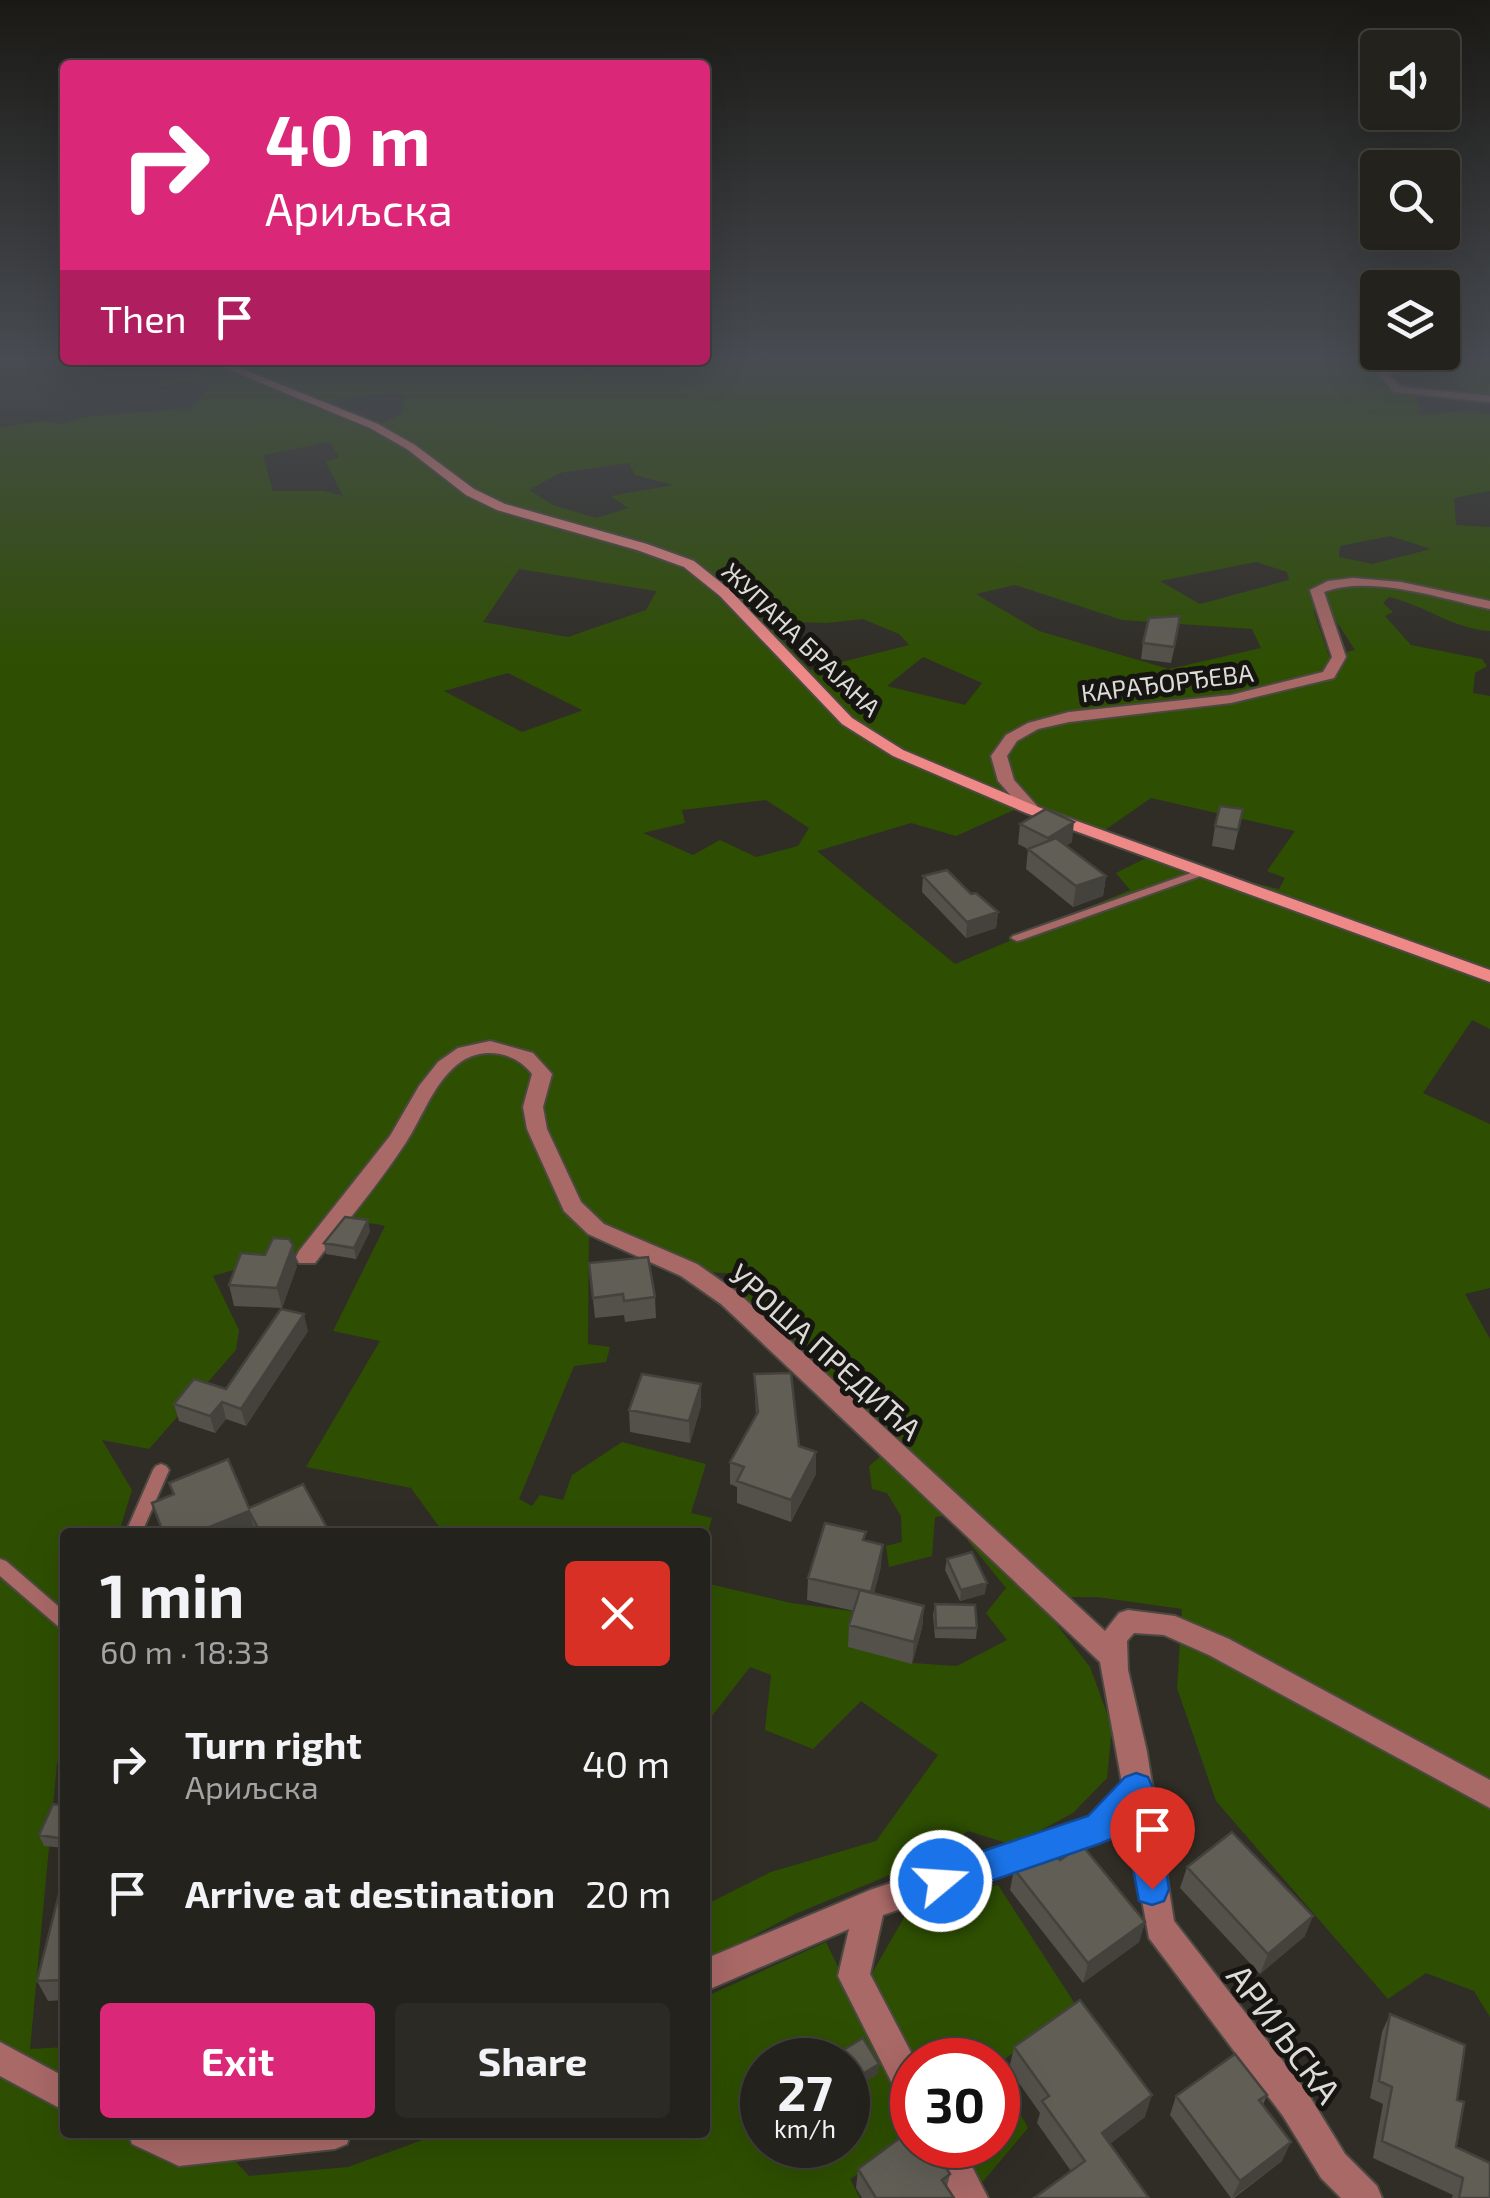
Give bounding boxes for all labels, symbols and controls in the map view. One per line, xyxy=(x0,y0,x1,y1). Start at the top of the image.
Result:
map controls xyxy=(1360,30,1460,370)
button: sound xyxy=(1360,30,1460,130)
text: 40 m xyxy=(265,96,431,180)
icon: right xyxy=(100,100,230,230)
button: search xyxy=(1360,150,1460,250)
text: Ариљска xyxy=(265,181,453,235)
button: layers xyxy=(1360,270,1460,370)
icon: arrive xyxy=(207,290,262,345)
text: Then xyxy=(100,295,187,341)
street label: ЖУПАНА БРАЈАНА xyxy=(717,556,888,723)
street label: КАРАЂОРЂЕВА xyxy=(1079,656,1255,707)
street label: УРОША ПРЕДИЋА xyxy=(723,1255,930,1447)
text: 1 min xyxy=(100,1558,244,1630)
button: close xyxy=(565,1561,670,1666)
text: 60 m · 18:33 xyxy=(100,1632,270,1670)
text: Turn right xyxy=(185,1721,362,1767)
icon: right xyxy=(100,1736,155,1791)
text: 40 m xyxy=(582,1740,670,1786)
text: Ариљска xyxy=(185,1767,319,1805)
pin xyxy=(1110,1787,1195,1890)
icon: arrive xyxy=(1125,1802,1180,1857)
position arrow xyxy=(889,1829,993,1933)
icon: arrive xyxy=(100,1866,155,1921)
text: Arrive at destination xyxy=(185,1870,555,1916)
text: 20 m xyxy=(585,1870,671,1916)
street label: АРИЉСКА xyxy=(1219,1955,1351,2111)
button: Exit xyxy=(100,2003,375,2118)
button: Share xyxy=(395,2003,670,2118)
speed limit sign: 30 xyxy=(890,2038,1020,2168)
text: 27 xyxy=(777,2061,833,2121)
text: km/h xyxy=(774,2113,836,2143)

